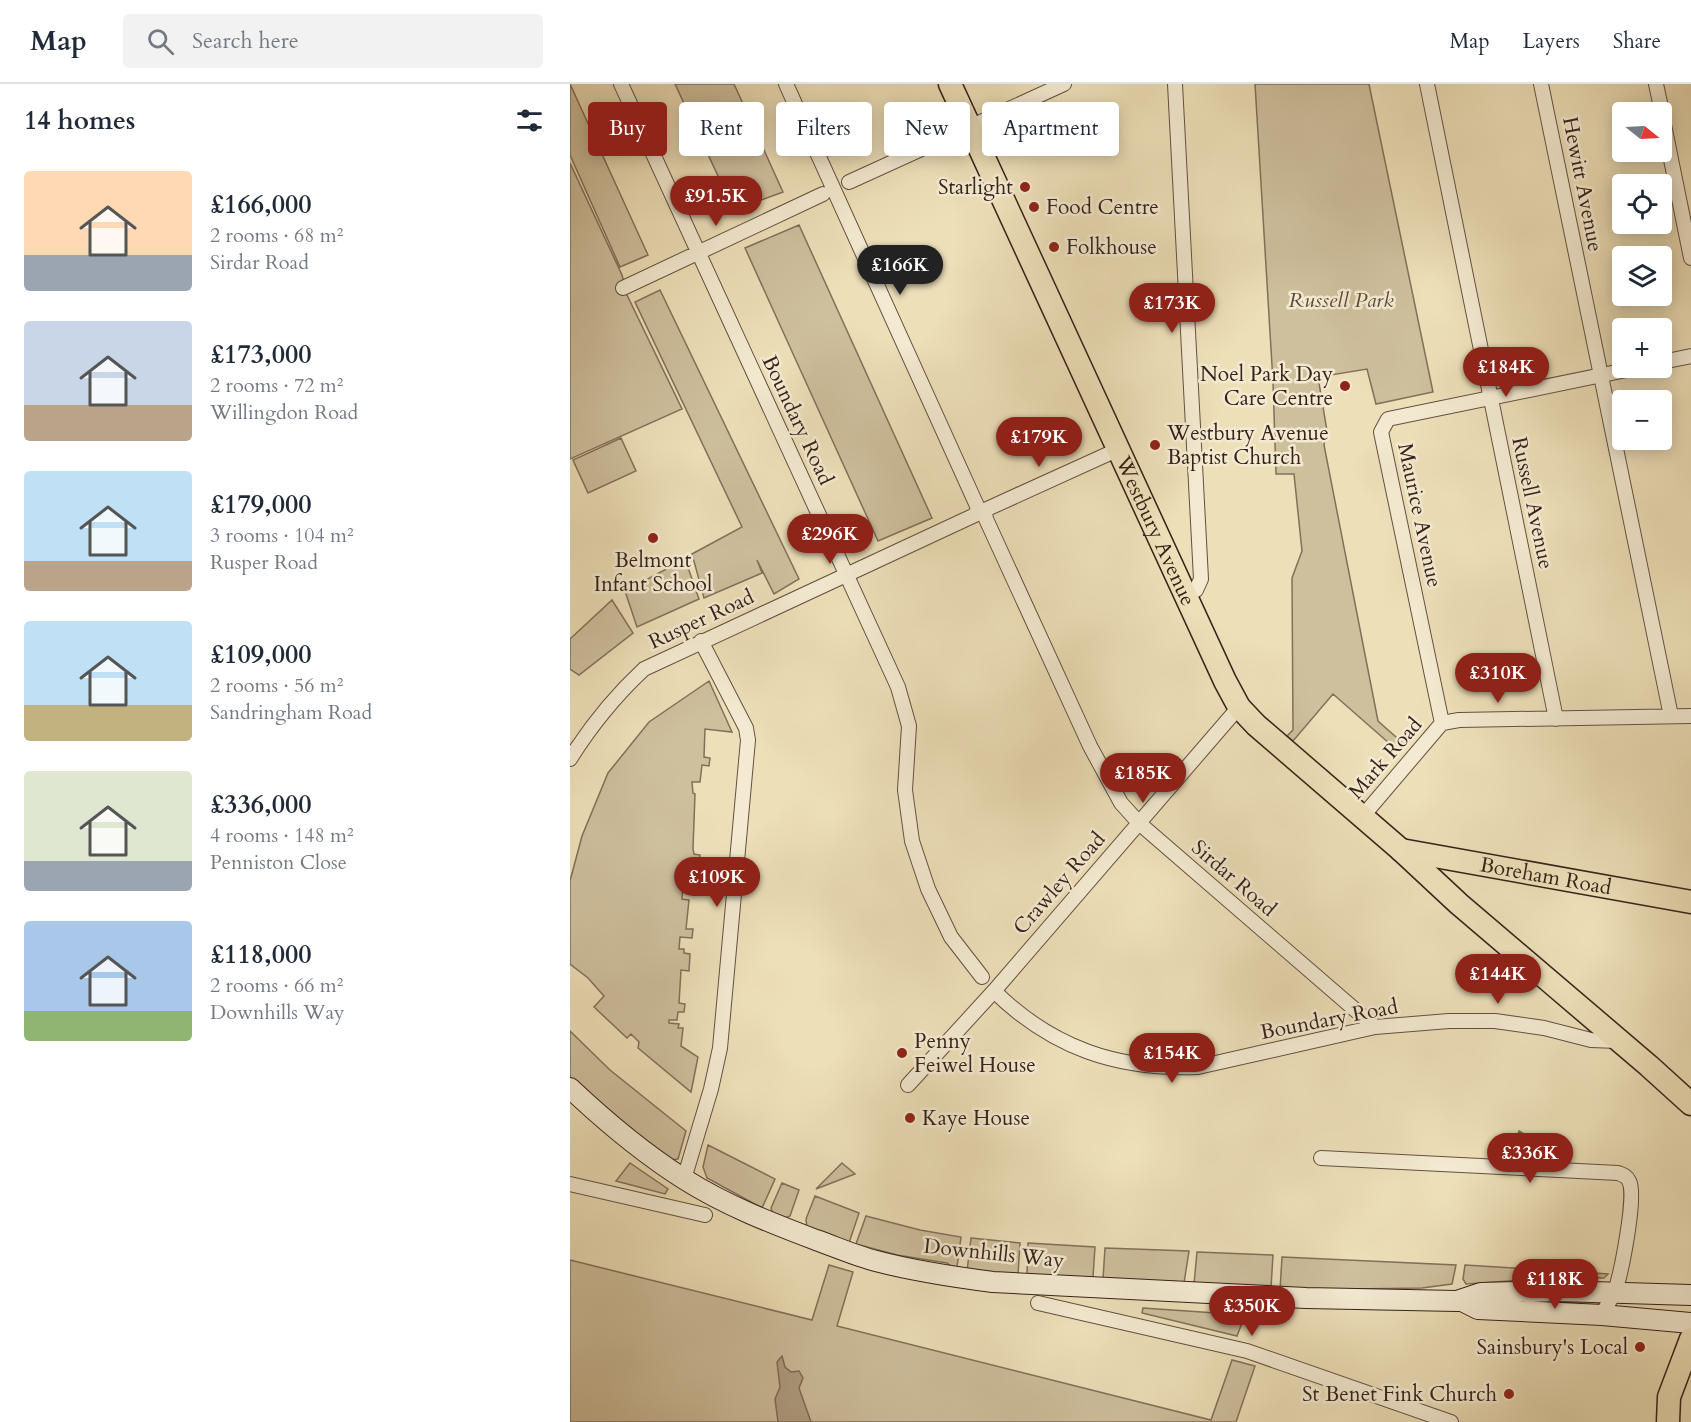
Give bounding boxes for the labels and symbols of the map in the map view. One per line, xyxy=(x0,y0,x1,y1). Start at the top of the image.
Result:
north arrow xyxy=(1612,102,1672,162)
street label: Hewitt Avenue xyxy=(1555,114,1610,254)
place label: Starlight xyxy=(938,173,1013,202)
pin: £91.5K xyxy=(667,176,765,227)
marker: Starlight xyxy=(1018,180,1032,194)
place label: Food Centre xyxy=(1046,193,1159,222)
marker: Food Centre xyxy=(1027,200,1041,214)
place label: Folkhouse xyxy=(1066,233,1157,262)
marker: Folkhouse xyxy=(1047,240,1061,254)
pin: £166K xyxy=(858,245,942,296)
pin: £173K xyxy=(1130,283,1214,334)
park label: Russell Park xyxy=(1288,286,1394,315)
pin: £184K xyxy=(1464,347,1548,398)
street label: Boundary Road xyxy=(755,351,840,490)
place label: Noel Park Day Care Centre xyxy=(1200,360,1333,413)
marker: Noel Park Day Care Centre xyxy=(1338,379,1352,393)
pin: £179K xyxy=(997,417,1081,468)
place label: Westbury Avenue Baptist Church xyxy=(1166,419,1329,472)
street label: Russell Avenue xyxy=(1504,435,1561,572)
marker: Westbury Avenue Baptist Church xyxy=(1148,438,1162,452)
street label: Maurice Avenue xyxy=(1390,440,1449,590)
street label: Westbury Avenue xyxy=(1108,451,1202,611)
pin: £296K xyxy=(788,514,872,565)
marker: Belmont Infant School xyxy=(646,531,660,545)
place label: Belmont Infant School xyxy=(594,546,712,599)
street label: Rusper Road xyxy=(644,582,759,657)
pin: £310K xyxy=(1456,653,1540,704)
street label: Mark Road xyxy=(1342,711,1429,805)
pin: £185K xyxy=(1101,753,1185,804)
street label: Crawley Road xyxy=(1007,826,1112,941)
street label: Sirdar Road xyxy=(1185,833,1282,923)
street label: Boreham Road xyxy=(1478,850,1614,902)
pin: £109K xyxy=(675,857,759,908)
pin: £144K xyxy=(1456,954,1540,1005)
street label: Boundary Road xyxy=(1258,992,1401,1047)
place label: Penny Feiwel House xyxy=(914,1027,1036,1080)
pin: £154K xyxy=(1130,1033,1214,1084)
marker: Penny Feiwel House xyxy=(895,1046,909,1060)
place label: Kaye House xyxy=(922,1104,1030,1133)
marker: Kaye House xyxy=(903,1111,917,1125)
pin: £336K xyxy=(1488,1133,1572,1184)
street label: Downhills Way xyxy=(922,1232,1066,1275)
pin: £118K xyxy=(1513,1259,1597,1310)
pin: £350K xyxy=(1210,1286,1294,1337)
place label: Sainsbury's Local xyxy=(1477,1333,1628,1362)
marker: Sainsbury's Local xyxy=(1633,1340,1647,1354)
place label: St Benet Fink Church xyxy=(1302,1380,1497,1409)
marker: St Benet Fink Church xyxy=(1502,1387,1516,1401)

